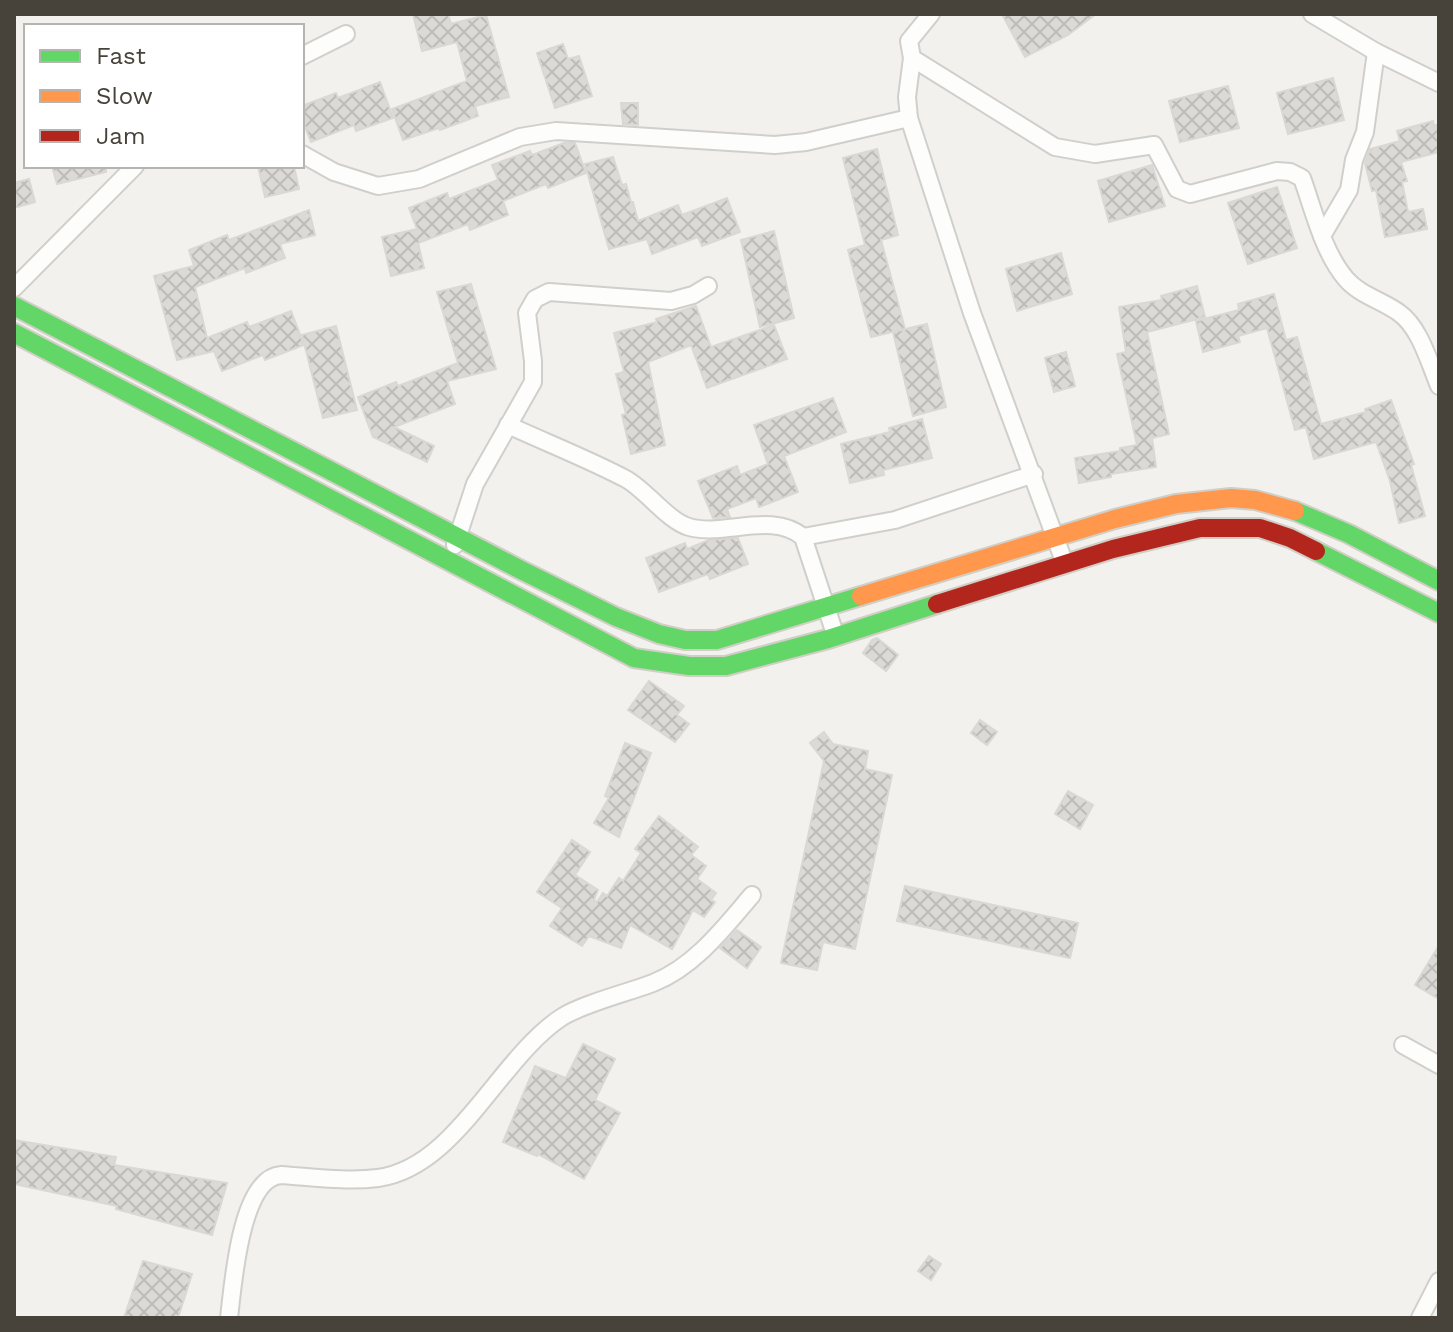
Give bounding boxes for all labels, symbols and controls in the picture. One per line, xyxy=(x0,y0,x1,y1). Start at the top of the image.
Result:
legend xyxy=(24,24,304,168)
text: Fast xyxy=(96,42,146,70)
text: Slow xyxy=(96,82,153,110)
text: Jam xyxy=(96,122,146,150)

